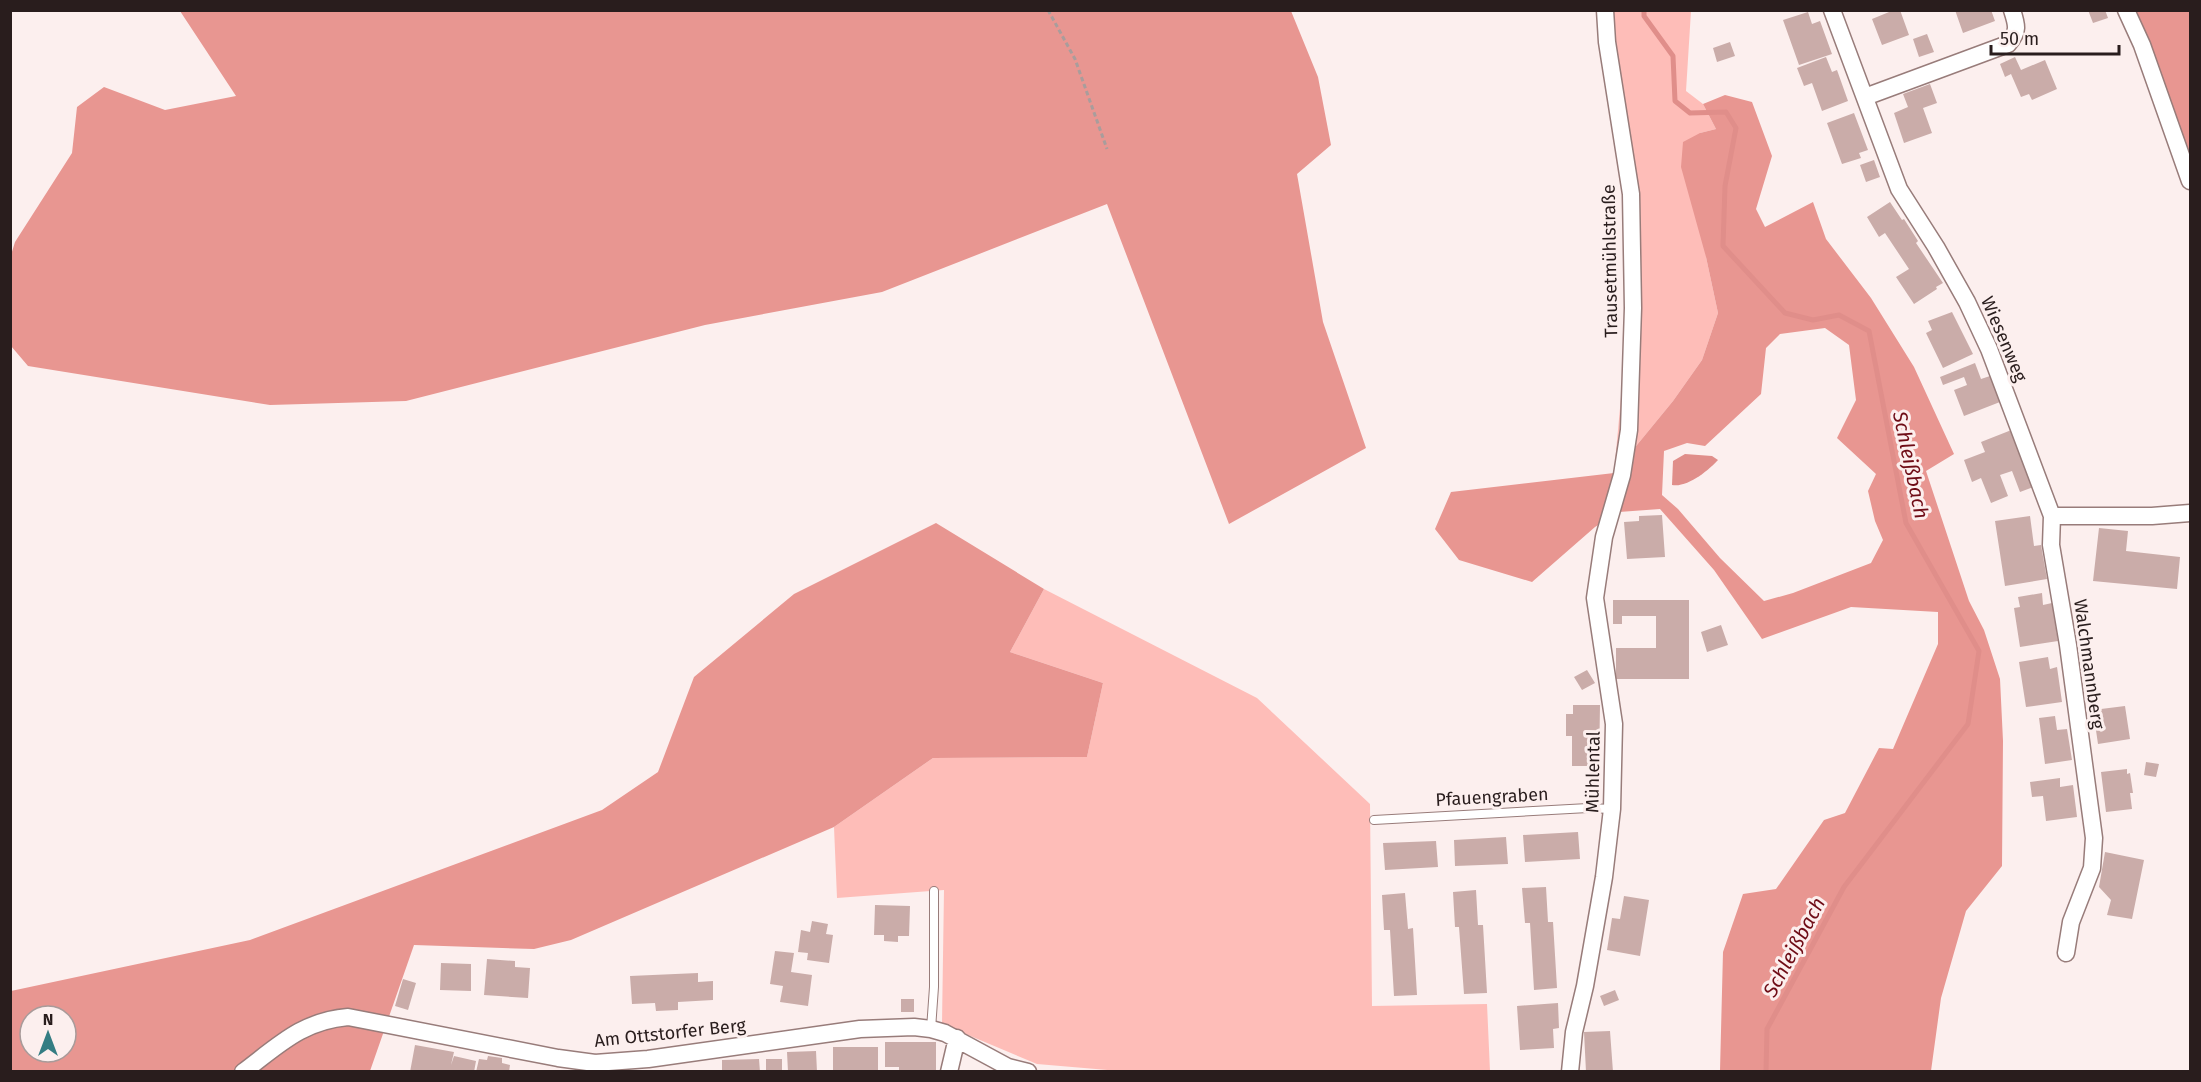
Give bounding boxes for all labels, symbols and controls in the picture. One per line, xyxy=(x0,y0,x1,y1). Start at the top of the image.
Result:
scale bar xyxy=(1991,18,2118,56)
text: 50 m xyxy=(2000,28,2039,50)
street label: Trausetmühlstraße xyxy=(1598,184,1622,338)
street label: Wiesenweg xyxy=(1976,293,2032,386)
water label: Schleißbach xyxy=(1888,408,1934,521)
street label: Walchmannberg xyxy=(2069,598,2109,731)
street label: Mühlental xyxy=(1581,731,1605,813)
street label: Pfauengraben xyxy=(1435,783,1549,811)
water label: Schleißbach xyxy=(1757,893,1830,1002)
north arrow xyxy=(18,1004,78,1064)
text: N xyxy=(43,1010,53,1029)
street label: Am Ottstorfer Berg xyxy=(593,1014,747,1052)

